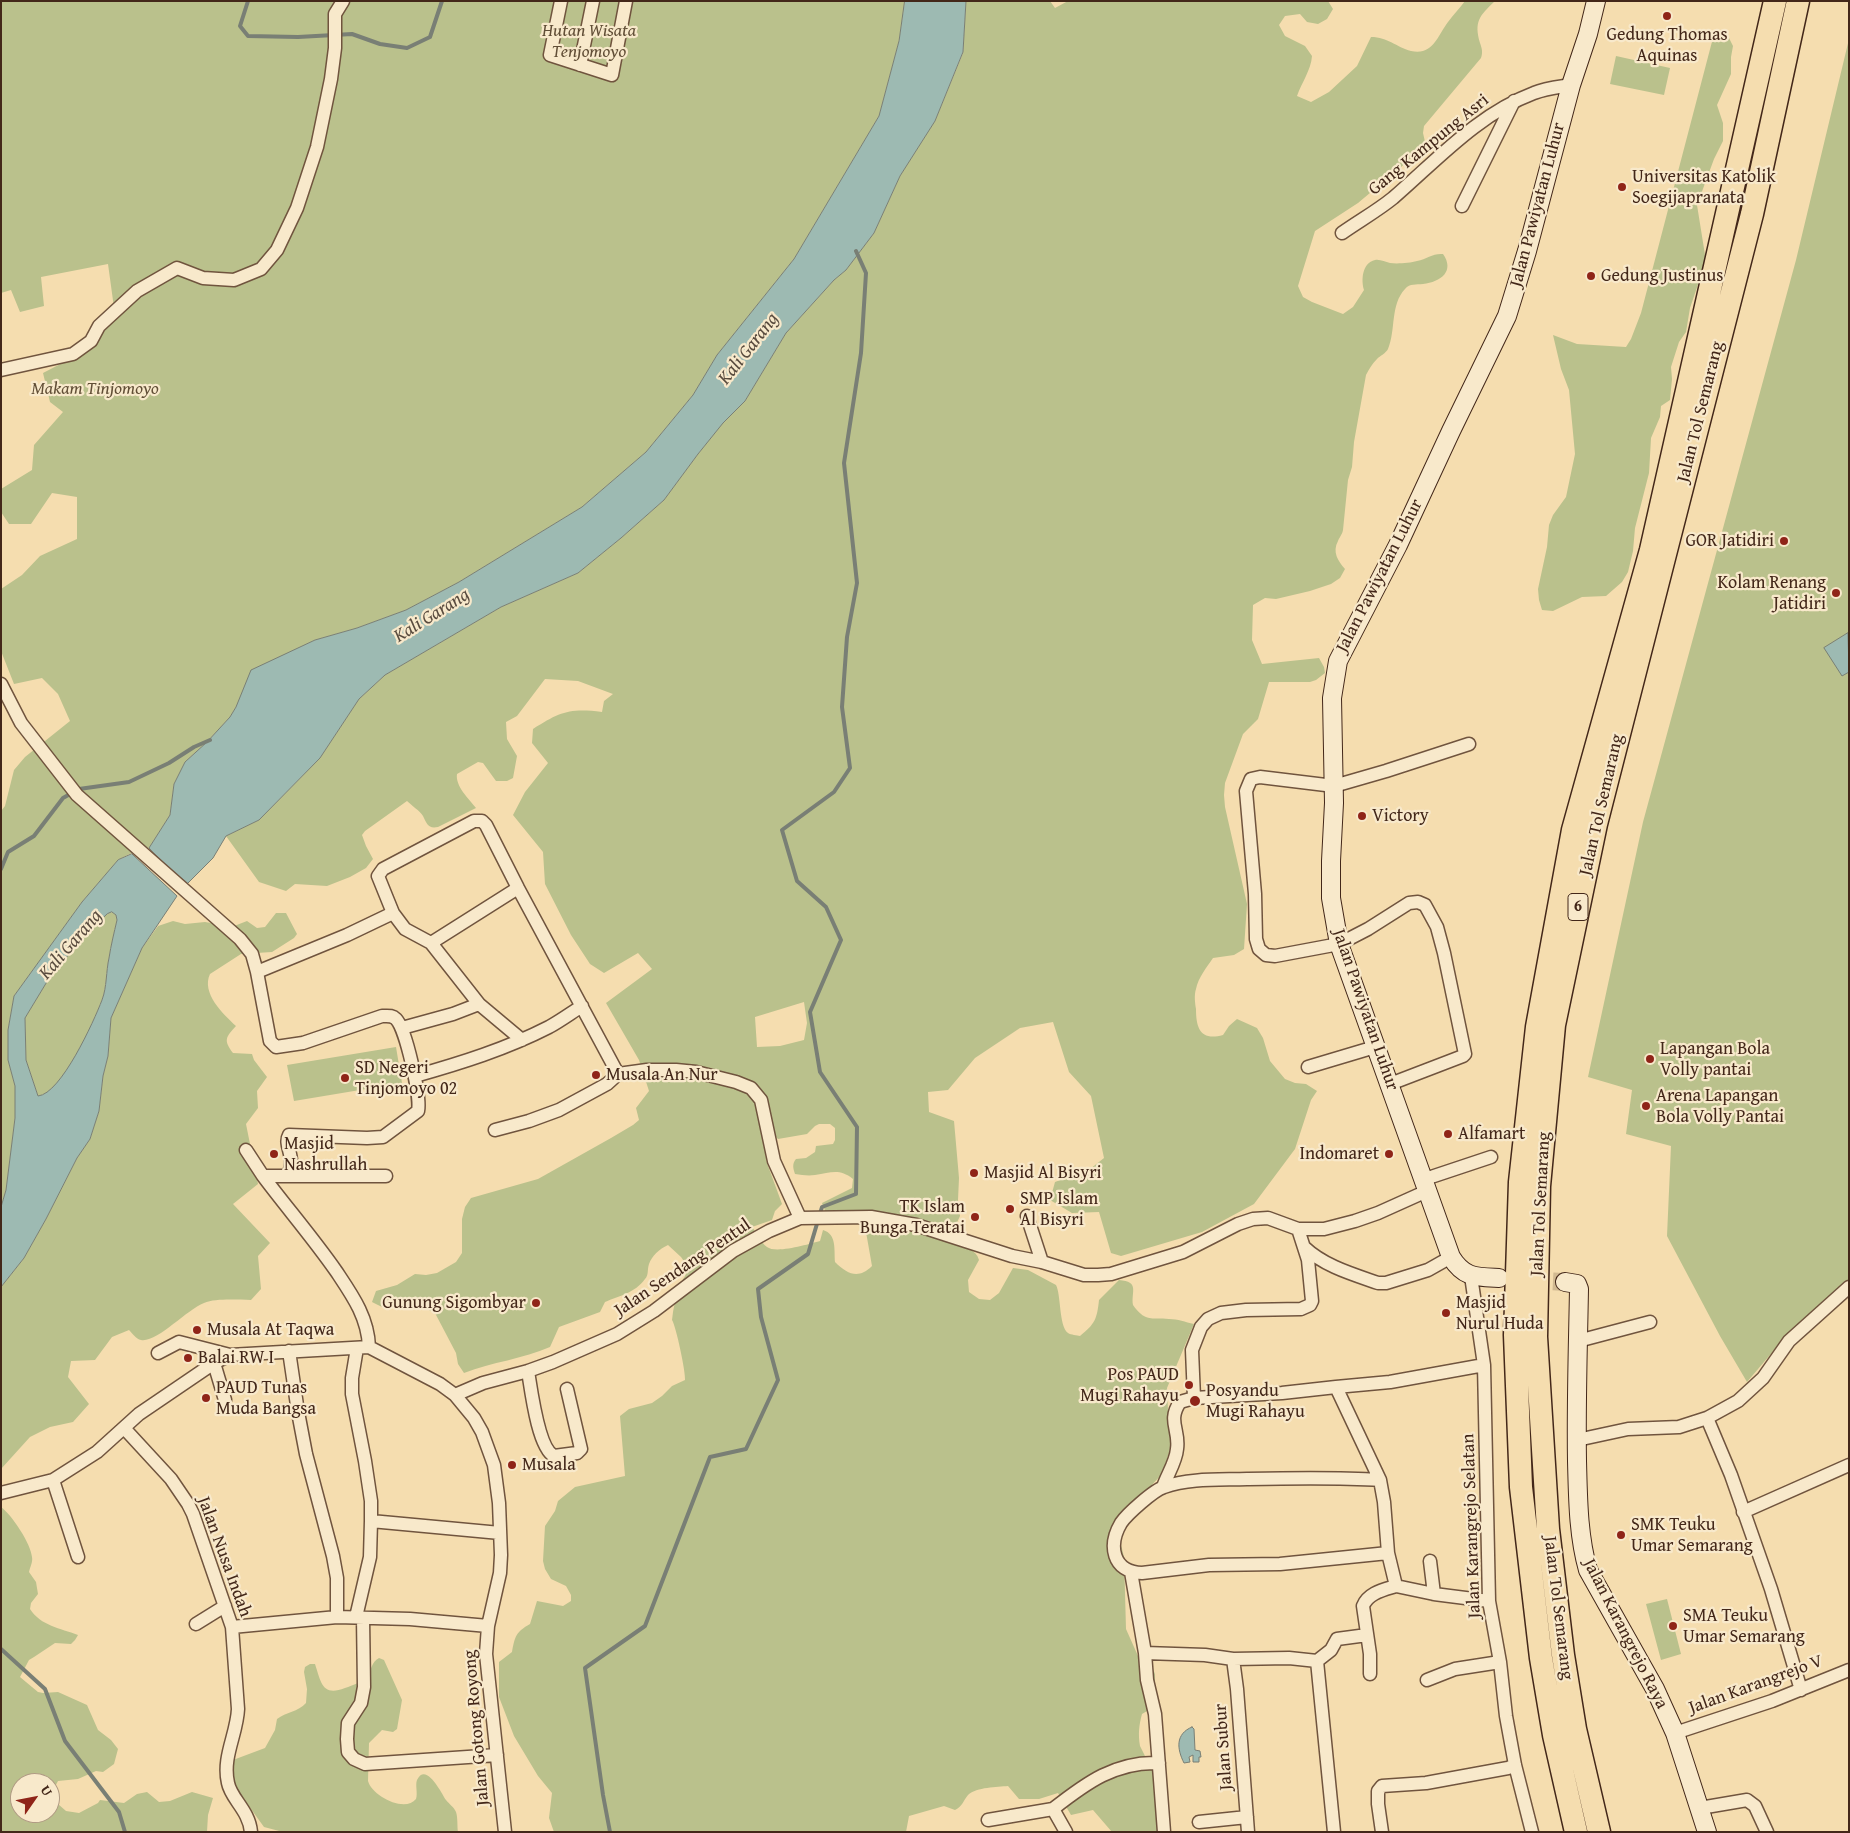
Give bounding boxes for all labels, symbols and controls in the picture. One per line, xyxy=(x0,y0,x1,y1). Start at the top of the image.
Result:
marker: Gedung Thomas Aquinas xyxy=(1661,10,1673,22)
park label: Hutan Wisata Tenjomoyo xyxy=(542,20,636,62)
place label: Gedung Thomas Aquinas xyxy=(1606,24,1728,66)
street label: Gang Kampung Asri xyxy=(1364,90,1494,200)
street label: Jalan Pawiyatan Luhur xyxy=(1506,120,1570,290)
place label: Universitas Katolik Soegijapranata xyxy=(1632,166,1776,208)
marker: Universitas Katolik Soegijapranata xyxy=(1616,181,1628,193)
place label: Gedung Justinus xyxy=(1601,265,1723,287)
marker: Gedung Justinus xyxy=(1585,270,1597,282)
water label: Kali Garang xyxy=(714,309,784,389)
street label: Jalan Tol Semarang xyxy=(1673,339,1729,485)
park label: Makam Tinjomoyo xyxy=(31,378,159,400)
street label: Jalan Pawiyatan Luhur xyxy=(1332,496,1428,656)
place label: GOR Jatidiri xyxy=(1685,530,1774,552)
marker: GOR Jatidiri xyxy=(1778,535,1790,547)
place label: Kolam Renang Jatidiri xyxy=(1717,572,1826,614)
water label: Kali Garang xyxy=(390,584,474,648)
marker: Kolam Renang Jatidiri xyxy=(1830,587,1842,599)
street label: Jalan Tol Semarang xyxy=(1575,732,1629,878)
place label: Victory xyxy=(1372,805,1429,827)
marker: Victory xyxy=(1356,810,1368,822)
road number: 6 xyxy=(1568,894,1588,920)
water label: Kali Garang xyxy=(35,905,107,985)
street label: Jalan Pawiyatan Luhur xyxy=(1327,926,1403,1094)
place label: Lapangan Bola Volly pantai xyxy=(1660,1038,1770,1080)
marker: Lapangan Bola Volly pantai xyxy=(1644,1053,1656,1065)
place label: SD Negeri Tinjomoyo 02 xyxy=(355,1057,457,1100)
place label: Musala An Nur xyxy=(606,1064,718,1086)
marker: Musala An Nur xyxy=(590,1069,602,1081)
marker: SD Negeri Tinjomoyo 02 xyxy=(339,1072,351,1084)
place label: Arena Lapangan Bola Volly Pantai xyxy=(1656,1085,1784,1128)
marker: Arena Lapangan Bola Volly Pantai xyxy=(1640,1100,1652,1112)
place label: Alfamart xyxy=(1458,1123,1525,1145)
marker: Alfamart xyxy=(1442,1128,1454,1140)
street label: Jalan Tol Semarang xyxy=(1526,1131,1556,1277)
place label: Masjid Nashrullah xyxy=(284,1133,367,1176)
place label: Indomaret xyxy=(1299,1143,1379,1165)
marker: Masjid Nashrullah xyxy=(268,1148,280,1160)
marker: Indomaret xyxy=(1383,1148,1395,1160)
place label: Masjid Al Bisyri xyxy=(984,1162,1102,1184)
marker: Masjid Al Bisyri xyxy=(968,1167,980,1179)
place label: SMP Islam Al Bisyri xyxy=(1020,1188,1098,1230)
place label: TK Islam Bunga Teratai xyxy=(860,1196,965,1238)
marker: SMP Islam Al Bisyri xyxy=(1004,1203,1016,1215)
marker: TK Islam Bunga Teratai xyxy=(969,1211,981,1223)
street label: Jalan Sendang Pentul xyxy=(611,1214,755,1322)
place label: Gunung Sigombyar xyxy=(382,1292,526,1314)
place label: Masjid Nurul Huda xyxy=(1456,1292,1543,1335)
marker: Gunung Sigombyar xyxy=(530,1297,542,1309)
marker: Masjid Nurul Huda xyxy=(1440,1307,1452,1319)
place label: Musala At Taqwa xyxy=(207,1319,334,1341)
marker: Musala At Taqwa xyxy=(191,1324,203,1336)
place label: Balai RW I xyxy=(198,1347,274,1369)
marker: Balai RW I xyxy=(182,1352,194,1364)
place label: Pos PAUD Mugi Rahayu xyxy=(1080,1364,1179,1406)
place label: PAUD Tunas Muda Bangsa xyxy=(216,1377,316,1420)
marker: Pos PAUD Mugi Rahayu xyxy=(1183,1379,1195,1391)
place label: Posyandu Mugi Rahayu xyxy=(1206,1380,1305,1422)
marker: PAUD Tunas Muda Bangsa xyxy=(200,1392,212,1404)
marker: Posyandu Mugi Rahayu xyxy=(1188,1394,1202,1408)
street label: Jalan Karangrejo Selatan xyxy=(1458,1433,1486,1619)
place label: Musala xyxy=(522,1454,576,1476)
marker: Musala xyxy=(506,1459,518,1471)
street label: Jalan Nusa Indah xyxy=(192,1494,256,1620)
place label: SMK Teuku Umar Semarang xyxy=(1631,1514,1753,1556)
marker: SMK Teuku Umar Semarang xyxy=(1615,1529,1627,1541)
street label: Jalan Tol Semarang xyxy=(1538,1535,1578,1681)
street label: Jalan Karangrejo Raya xyxy=(1578,1555,1672,1713)
place label: SMA Teuku Umar Semarang xyxy=(1683,1605,1805,1648)
marker: SMA Teuku Umar Semarang xyxy=(1667,1620,1679,1632)
street label: Jalan Gotong Royong xyxy=(459,1649,495,1807)
street label: Jalan Karangrejo V xyxy=(1686,1651,1826,1719)
street label: Jalan Subur xyxy=(1210,1703,1238,1791)
north arrow xyxy=(10,1773,60,1823)
text: U xyxy=(36,1781,58,1800)

